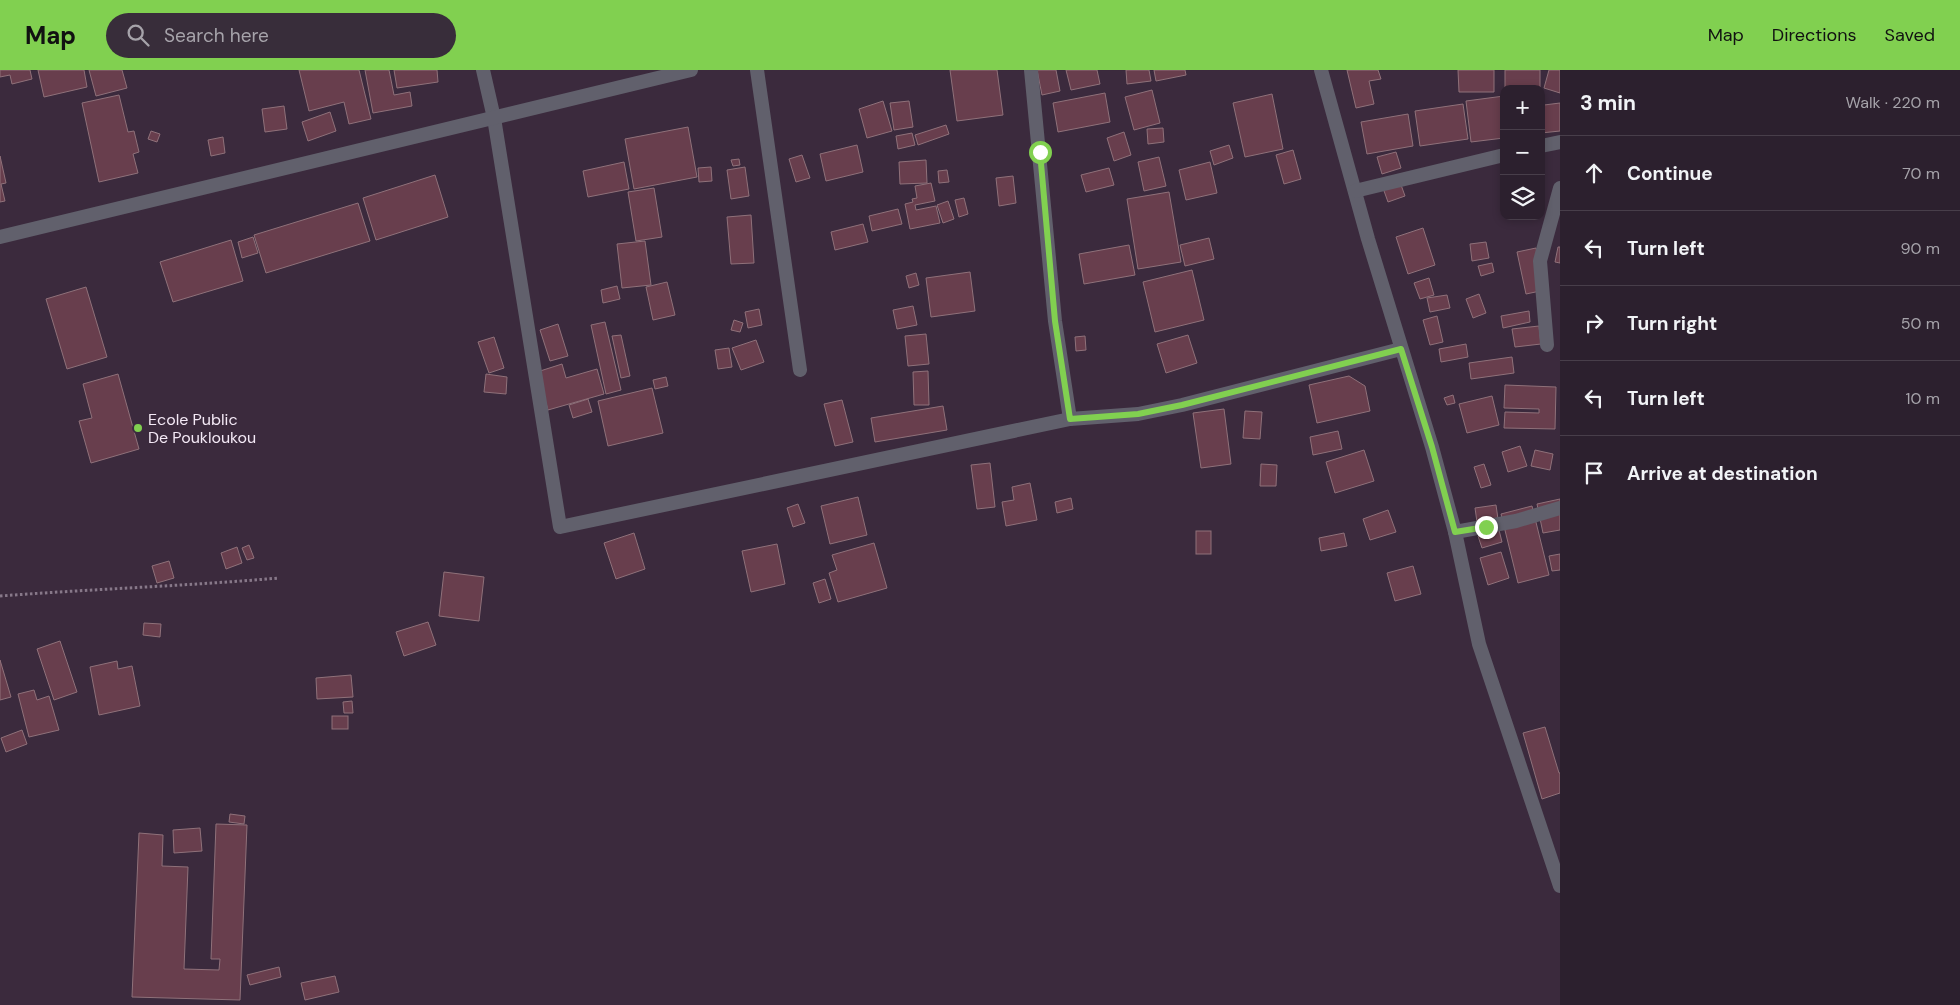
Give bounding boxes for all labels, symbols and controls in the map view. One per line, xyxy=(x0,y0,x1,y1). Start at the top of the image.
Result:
search box xyxy=(106,13,456,58)
text: Map xyxy=(25,20,76,51)
icon: search xyxy=(124,21,152,49)
text: Search here xyxy=(164,23,269,48)
text: Map xyxy=(1708,23,1744,47)
text: Directions xyxy=(1772,23,1857,47)
text: Saved xyxy=(1885,23,1935,47)
map controls xyxy=(1500,85,1545,220)
button: + xyxy=(1500,85,1545,130)
text: 3 min xyxy=(1580,89,1636,117)
text: Walk · 220 m xyxy=(1846,92,1940,113)
button: − xyxy=(1500,130,1545,175)
route start xyxy=(1029,141,1052,164)
icon: ahead xyxy=(1580,159,1608,187)
text: Continue xyxy=(1627,161,1713,186)
text: 70 m xyxy=(1902,163,1940,184)
button: layers xyxy=(1500,175,1545,220)
icon: left xyxy=(1580,234,1608,262)
text: Turn left xyxy=(1627,236,1705,261)
text: 90 m xyxy=(1900,238,1940,259)
icon: right xyxy=(1580,309,1608,337)
text: Turn right xyxy=(1627,311,1717,336)
text: 50 m xyxy=(1901,313,1940,334)
icon: left xyxy=(1580,384,1608,412)
text: Turn left xyxy=(1627,386,1705,411)
text: 10 m xyxy=(1906,388,1940,409)
place label: Ecole Public De Poukloukou xyxy=(148,409,256,448)
marker: Ecole Public De Poukloukou xyxy=(132,422,144,434)
icon: arrive xyxy=(1580,459,1608,487)
text: Arrive at destination xyxy=(1627,461,1818,486)
route end xyxy=(1475,516,1498,539)

